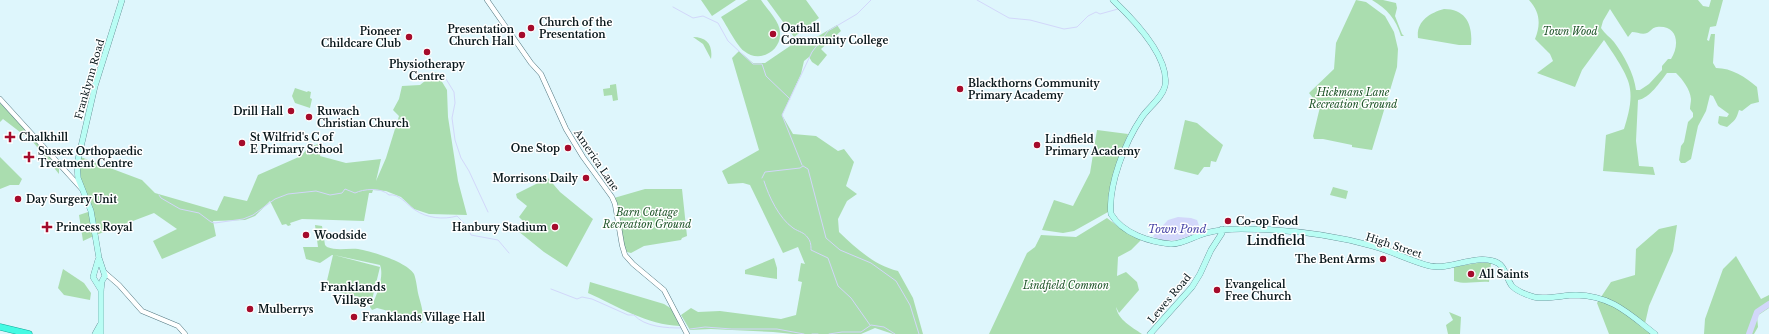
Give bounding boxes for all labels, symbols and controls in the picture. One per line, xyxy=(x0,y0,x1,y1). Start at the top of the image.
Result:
place label: Church of the Presentation xyxy=(539,16,612,41)
place label: Oathall Community College xyxy=(781,22,888,47)
place label: Presentation Church Hall xyxy=(447,23,515,48)
marker: Church of the Presentation xyxy=(526,23,536,33)
place label: Pioneer Childcare Club xyxy=(321,25,401,50)
park label: Town Wood xyxy=(1542,25,1598,38)
marker: Oathall Community College xyxy=(768,29,778,39)
marker: Presentation Church Hall xyxy=(517,30,527,40)
marker: Pioneer Childcare Club xyxy=(404,32,414,42)
street label: Franklynn Road xyxy=(72,37,107,121)
marker: Physiotherapy Centre xyxy=(422,47,432,57)
place label: Physiotherapy Centre xyxy=(389,58,466,83)
place label: Blackthorns Community Primary Academy xyxy=(968,77,1100,102)
marker: Blackthorns Community Primary Academy xyxy=(955,84,965,94)
park label: Hickmans Lane Recreation Ground xyxy=(1308,86,1397,111)
place label: Drill Hall xyxy=(233,105,283,118)
place label: Ruwach Christian Church xyxy=(317,105,410,130)
marker: Drill Hall xyxy=(286,106,296,116)
marker: Ruwach Christian Church xyxy=(304,112,314,122)
street label: America Lane xyxy=(571,126,622,194)
marker: Chalkhill xyxy=(4,131,16,143)
place label: Chalkhill xyxy=(19,131,69,144)
place label: St Wilfrid's C of E Primary School xyxy=(250,131,343,156)
place label: Lindfield Primary Academy xyxy=(1045,133,1141,158)
marker: St Wilfrid's C of E Primary School xyxy=(237,138,247,148)
marker: Lindfield Primary Academy xyxy=(1032,140,1042,150)
place label: One Stop xyxy=(511,142,560,155)
marker: One Stop xyxy=(563,143,573,153)
place label: Sussex Orthopaedic Treatment Centre xyxy=(38,145,143,170)
marker: Sussex Orthopaedic Treatment Centre xyxy=(23,151,35,163)
place label: Morrisons Daily xyxy=(492,172,579,185)
marker: Morrisons Daily xyxy=(581,173,591,183)
place label: Day Surgery Unit xyxy=(26,193,117,206)
marker: Day Surgery Unit xyxy=(13,194,23,204)
park label: Barn Cottage Recreation Ground xyxy=(602,206,691,231)
place label: Co-op Food xyxy=(1236,215,1298,228)
marker: Co-op Food xyxy=(1223,216,1233,226)
marker: Princess Royal xyxy=(41,221,53,233)
place label: Princess Royal xyxy=(56,221,133,234)
place label: Hanbury Stadium xyxy=(452,221,547,234)
marker: Hanbury Stadium xyxy=(550,222,560,232)
water label: Town Pond xyxy=(1148,222,1207,236)
place label: Woodside xyxy=(313,229,367,242)
marker: Woodside xyxy=(301,230,311,240)
street label: High Street xyxy=(1364,230,1424,261)
district label: Lindfield xyxy=(1247,233,1306,248)
place label: The Bent Arms xyxy=(1295,253,1375,266)
marker: The Bent Arms xyxy=(1378,254,1388,264)
place label: All Saints xyxy=(1478,268,1529,281)
marker: All Saints xyxy=(1466,269,1476,279)
street label: Lewes Road xyxy=(1145,271,1194,326)
place label: Evangelical Free Church xyxy=(1225,278,1292,303)
park label: Lindfield Common xyxy=(1022,279,1109,292)
district label: Franklands Village xyxy=(320,280,386,307)
marker: Evangelical Free Church xyxy=(1212,285,1222,295)
place label: Mulberrys xyxy=(258,303,314,316)
marker: Mulberrys xyxy=(245,304,255,314)
place label: Franklands Village Hall xyxy=(362,311,486,324)
marker: Franklands Village Hall xyxy=(349,312,359,322)

